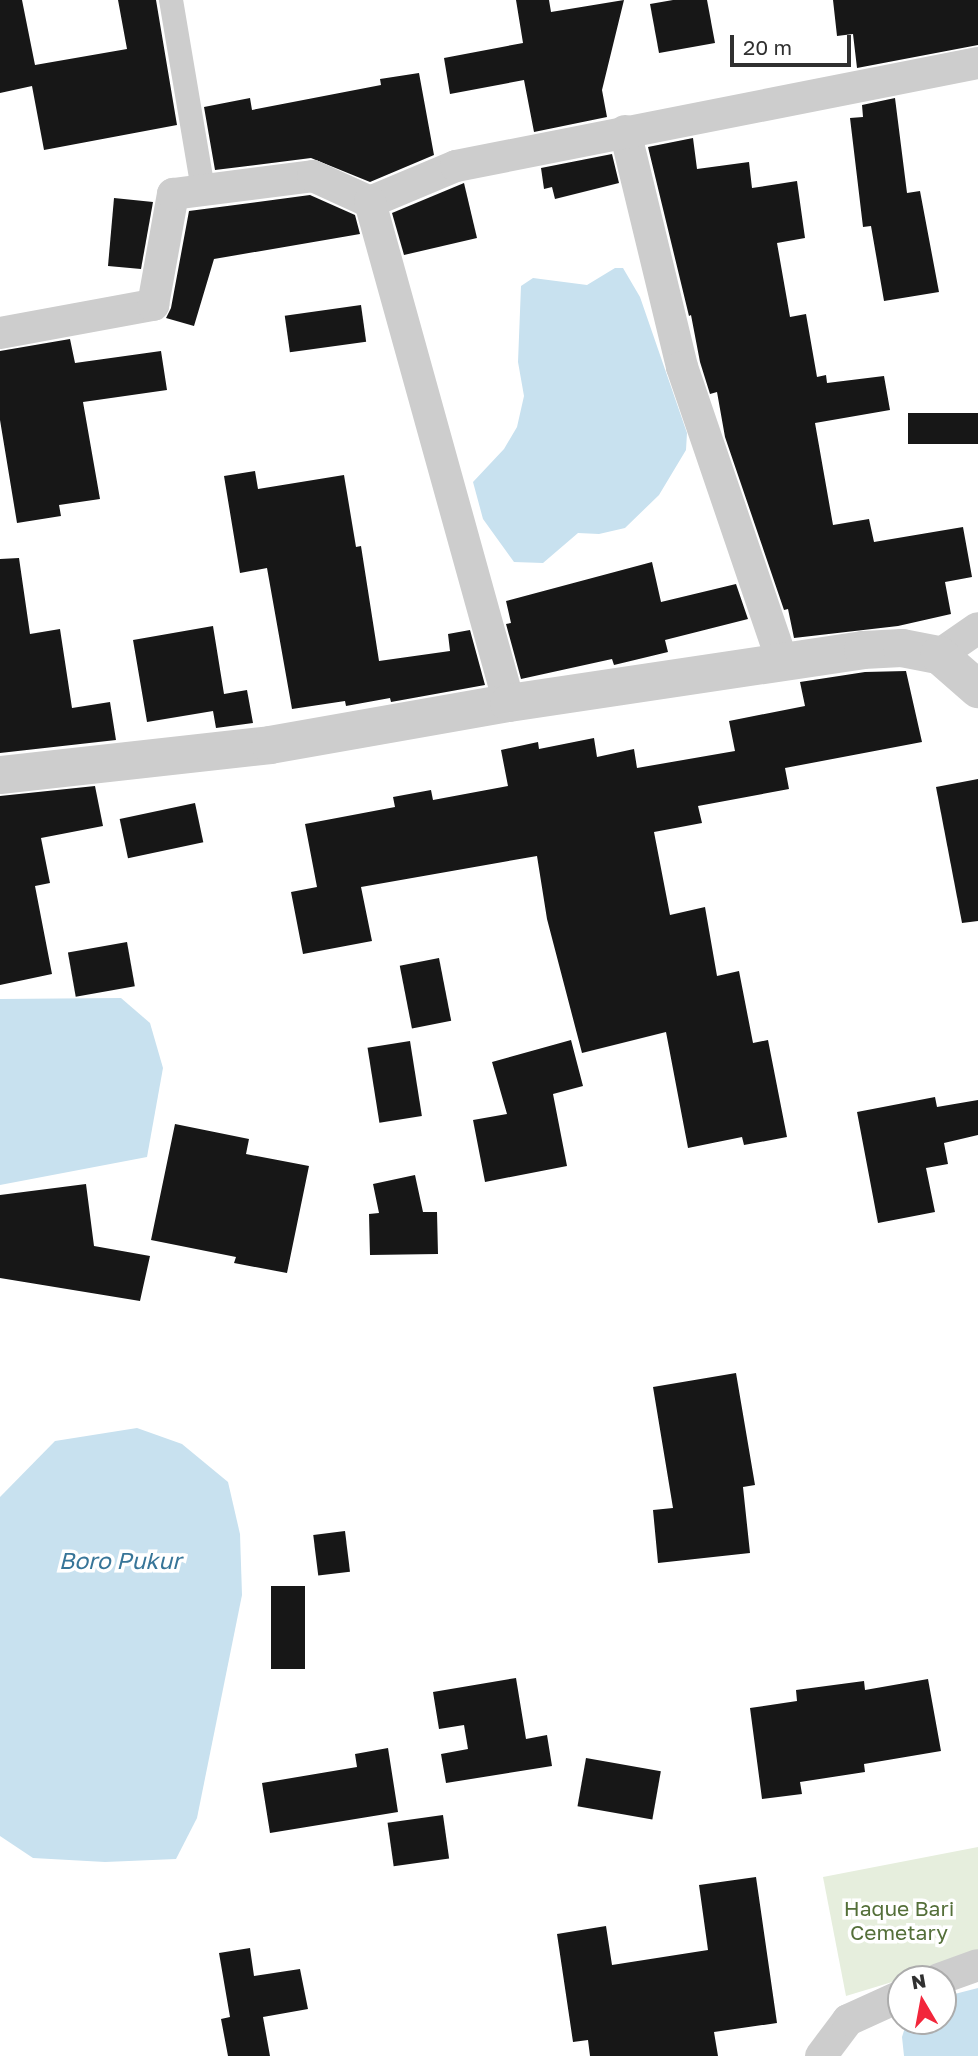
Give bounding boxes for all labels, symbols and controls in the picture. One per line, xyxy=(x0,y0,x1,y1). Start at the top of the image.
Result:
scale bar xyxy=(733,21,854,65)
text: 20 m xyxy=(743,34,792,60)
water label: Boro Pukur xyxy=(59,1546,181,1574)
park label: Haque Bari Cemetary xyxy=(844,1895,954,1945)
north arrow xyxy=(887,1965,957,2035)
text: N xyxy=(909,1968,928,1993)

